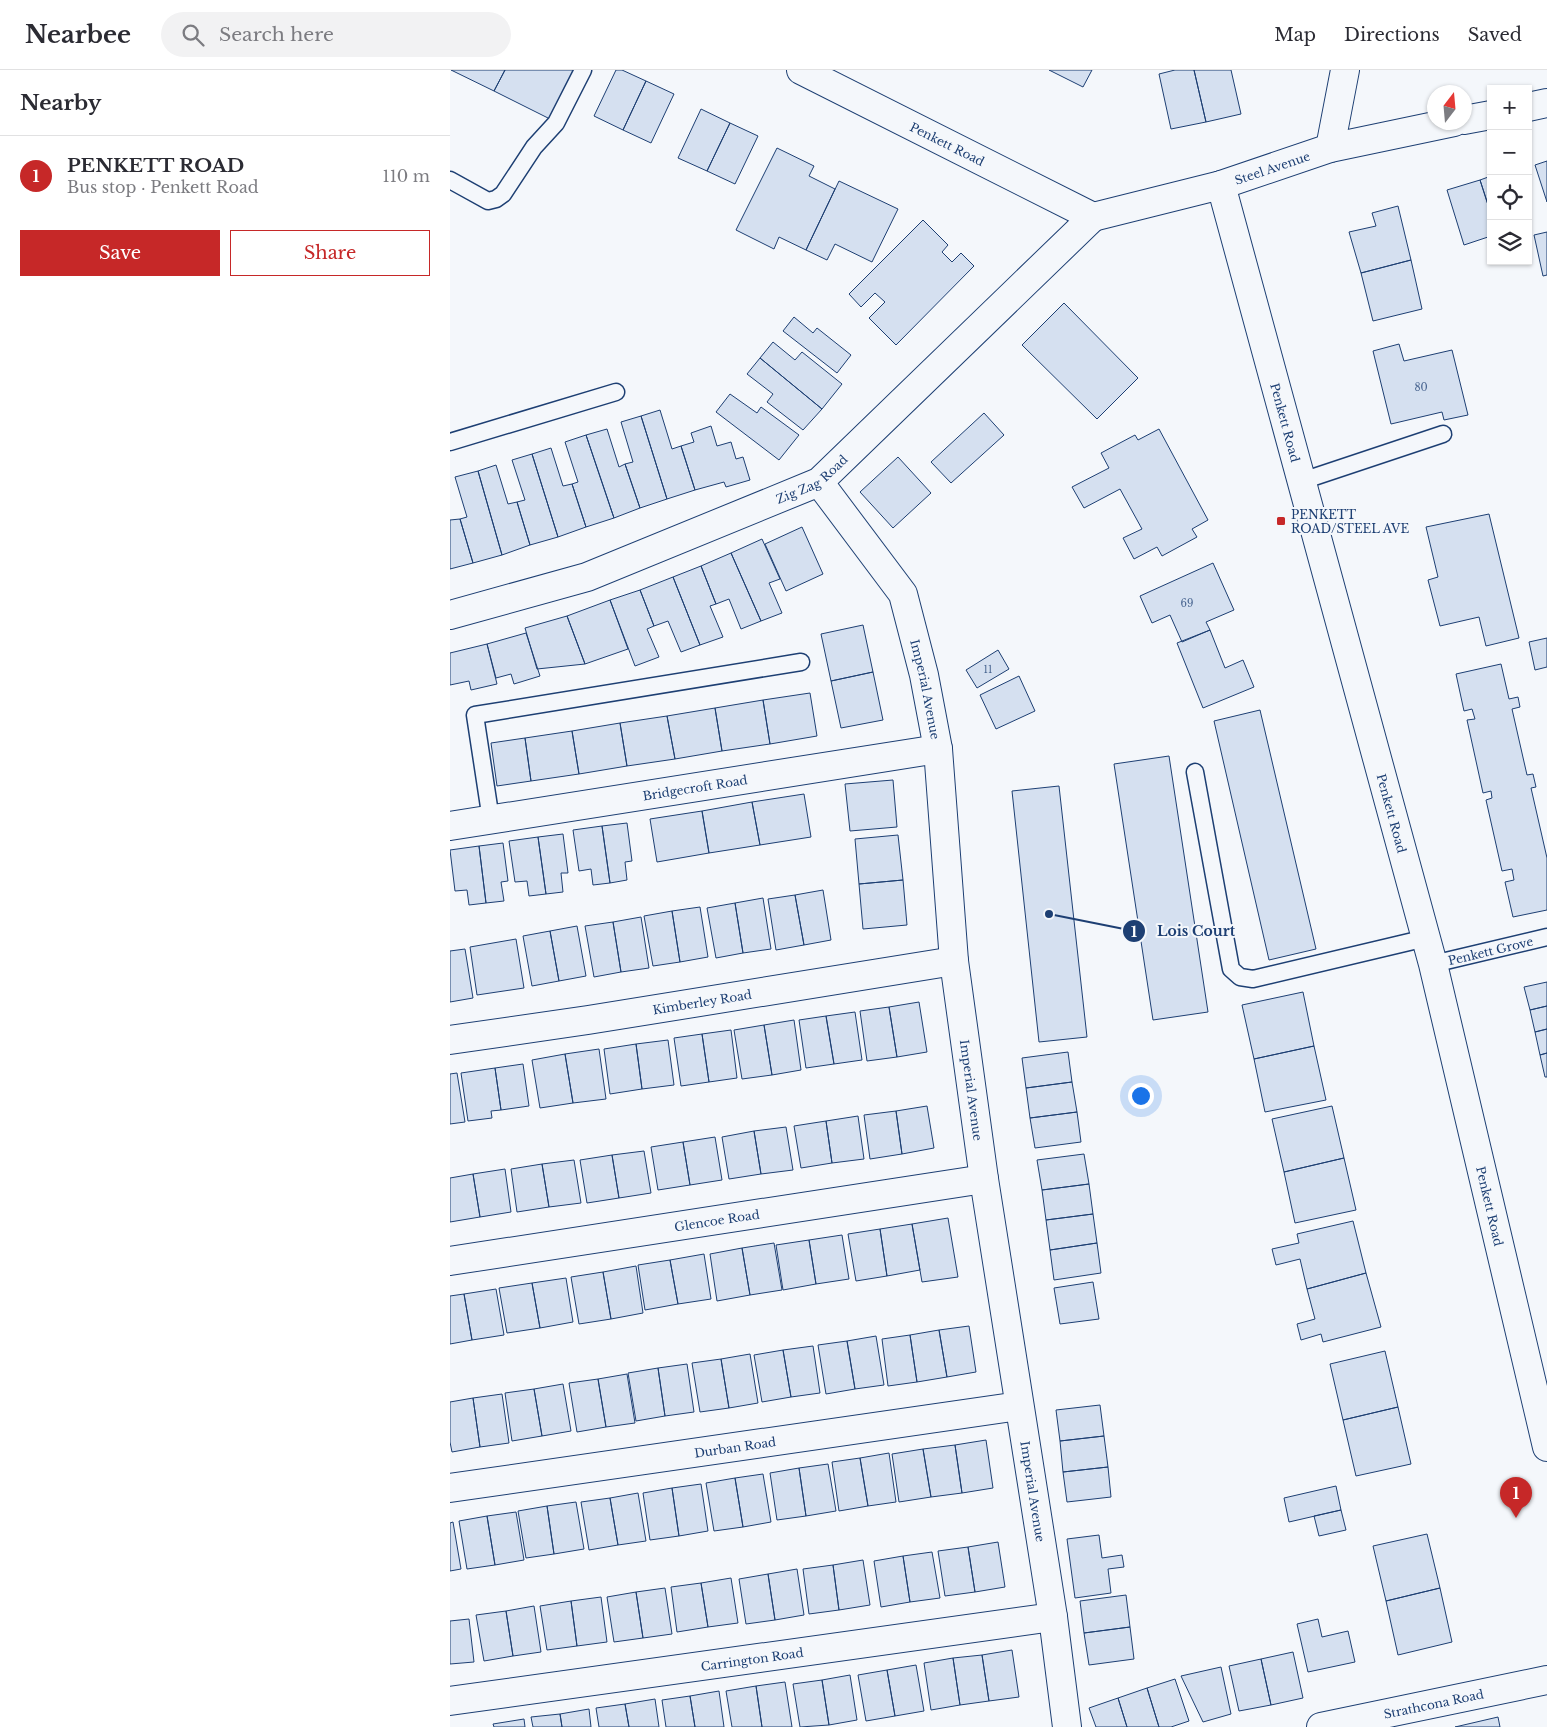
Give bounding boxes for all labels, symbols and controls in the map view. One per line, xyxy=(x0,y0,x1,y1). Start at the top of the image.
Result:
search box xyxy=(161,12,511,57)
text: Nearbee xyxy=(25,20,131,49)
icon: search xyxy=(179,21,207,49)
text: Search here xyxy=(219,23,334,46)
text: Map xyxy=(1274,24,1316,46)
text: Directions xyxy=(1344,24,1440,46)
text: Saved xyxy=(1468,24,1522,46)
north arrow xyxy=(1427,85,1472,130)
map controls xyxy=(1487,85,1532,265)
button: + xyxy=(1487,85,1532,130)
text: Nearby xyxy=(20,90,101,116)
street label: Penkett Road xyxy=(908,119,987,169)
button: − xyxy=(1487,130,1532,175)
street label: Steel Avenue xyxy=(1233,148,1312,187)
text: PENKETT ROAD xyxy=(67,154,244,177)
text: 1 xyxy=(33,166,39,186)
text: 110 m xyxy=(383,166,430,186)
button: locate xyxy=(1487,175,1532,220)
text: Bus stop · Penkett Road xyxy=(67,177,259,197)
button: layers xyxy=(1487,220,1532,265)
button: Save xyxy=(20,230,220,276)
button: Share xyxy=(230,230,430,276)
street label: Penkett Road xyxy=(1268,381,1304,464)
house number: 80 xyxy=(1414,381,1428,394)
street label: Zig Zag Road xyxy=(774,451,850,506)
place label: PENKETT ROAD/STEEL AVE xyxy=(1291,507,1409,536)
marker: PENKETT ROAD/STEEL AVE xyxy=(1275,515,1287,527)
house number: 69 xyxy=(1181,597,1193,610)
street label: Imperial Avenue xyxy=(908,638,944,741)
house number: 11 xyxy=(984,663,992,676)
street label: Bridgecroft Road xyxy=(641,772,748,803)
street label: Penkett Road xyxy=(1374,772,1410,854)
callout: Lois Court xyxy=(1122,917,1245,946)
text: 1 xyxy=(1131,922,1138,941)
text: Lois Court xyxy=(1157,922,1236,940)
street label: Penkett Grove xyxy=(1446,933,1535,968)
street label: Kimberley Road xyxy=(651,986,753,1017)
street label: Imperial Avenue xyxy=(957,1039,986,1142)
your location xyxy=(1128,1083,1154,1109)
street label: Penkett Road xyxy=(1473,1165,1507,1247)
street label: Glencoe Road xyxy=(673,1206,761,1234)
street label: Durban Road xyxy=(693,1434,777,1460)
street label: Imperial Avenue xyxy=(1018,1440,1049,1543)
pin: 1 xyxy=(1500,1477,1532,1518)
street label: Carrington Road xyxy=(700,1644,804,1673)
street label: Strathcona Road xyxy=(1382,1686,1485,1721)

